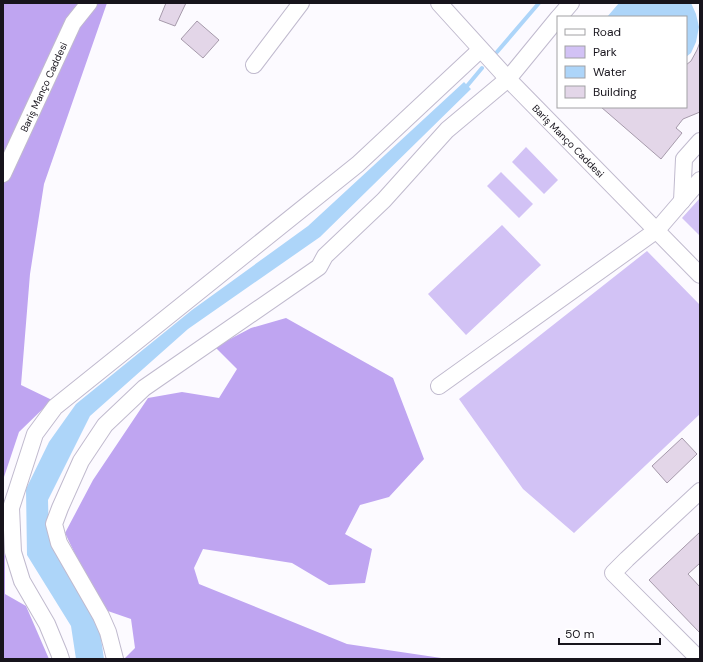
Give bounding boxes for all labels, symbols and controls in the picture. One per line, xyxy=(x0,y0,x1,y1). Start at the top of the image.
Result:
legend xyxy=(557,16,687,108)
text: Road xyxy=(593,24,621,40)
street label: Bariş Manço Caddesi xyxy=(17,40,70,134)
text: Park xyxy=(593,44,617,60)
text: Water xyxy=(593,64,627,80)
text: Building xyxy=(593,84,637,100)
street label: Bariş Manço Caddesi xyxy=(529,102,607,180)
scale bar xyxy=(559,620,660,646)
text: 50 m xyxy=(565,626,594,642)

